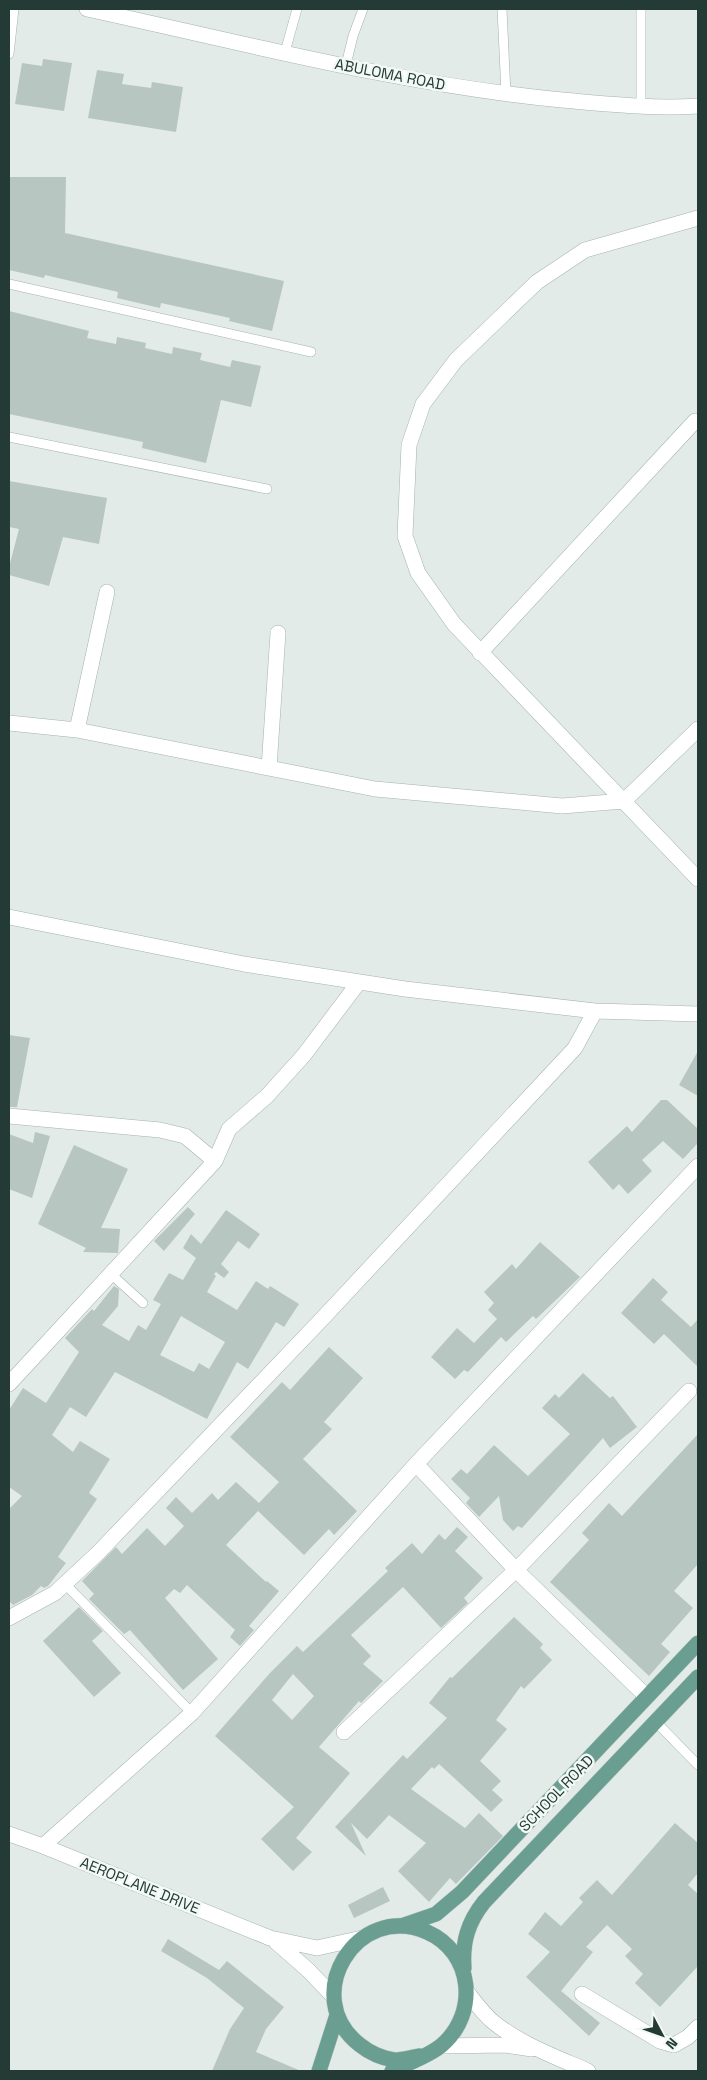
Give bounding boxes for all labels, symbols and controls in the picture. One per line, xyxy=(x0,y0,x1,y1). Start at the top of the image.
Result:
street label: ABULOMA ROAD xyxy=(333,54,447,94)
street label: SCHOOL ROAD xyxy=(515,1751,597,1835)
street label: AEROPLANE DRIVE xyxy=(78,1852,202,1918)
north arrow xyxy=(637,2010,687,2060)
text: N xyxy=(662,2034,682,2053)

